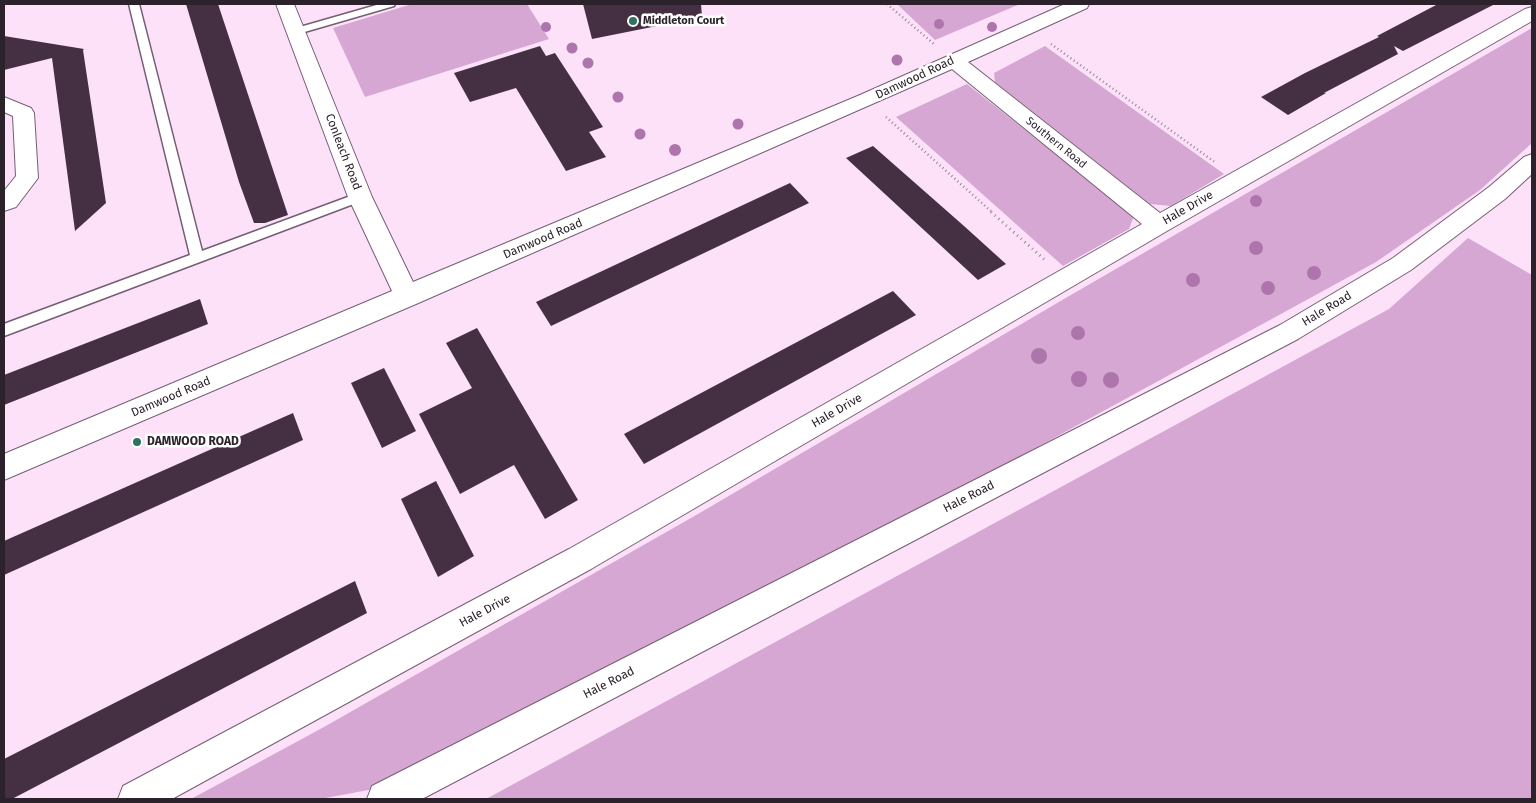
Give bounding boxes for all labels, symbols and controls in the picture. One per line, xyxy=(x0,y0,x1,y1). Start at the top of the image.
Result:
place label: Middleton Court xyxy=(643,14,724,28)
marker: Middleton Court xyxy=(627,15,639,27)
street label: Damwood Road xyxy=(873,53,957,103)
street label: Conleach Road xyxy=(322,112,364,192)
street label: Southern Road xyxy=(1023,115,1089,171)
street label: Hale Drive xyxy=(1160,188,1216,228)
street label: Damwood Road xyxy=(501,216,585,262)
street label: Hale Road xyxy=(1300,289,1354,329)
street label: Damwood Road xyxy=(129,374,213,420)
street label: Hale Drive xyxy=(809,391,865,431)
place label: DAMWOOD ROAD xyxy=(147,435,239,449)
marker: DAMWOOD ROAD xyxy=(131,436,143,448)
street label: Hale Road xyxy=(941,478,997,516)
street label: Hale Drive xyxy=(457,592,513,630)
street label: Hale Road xyxy=(581,664,637,702)

